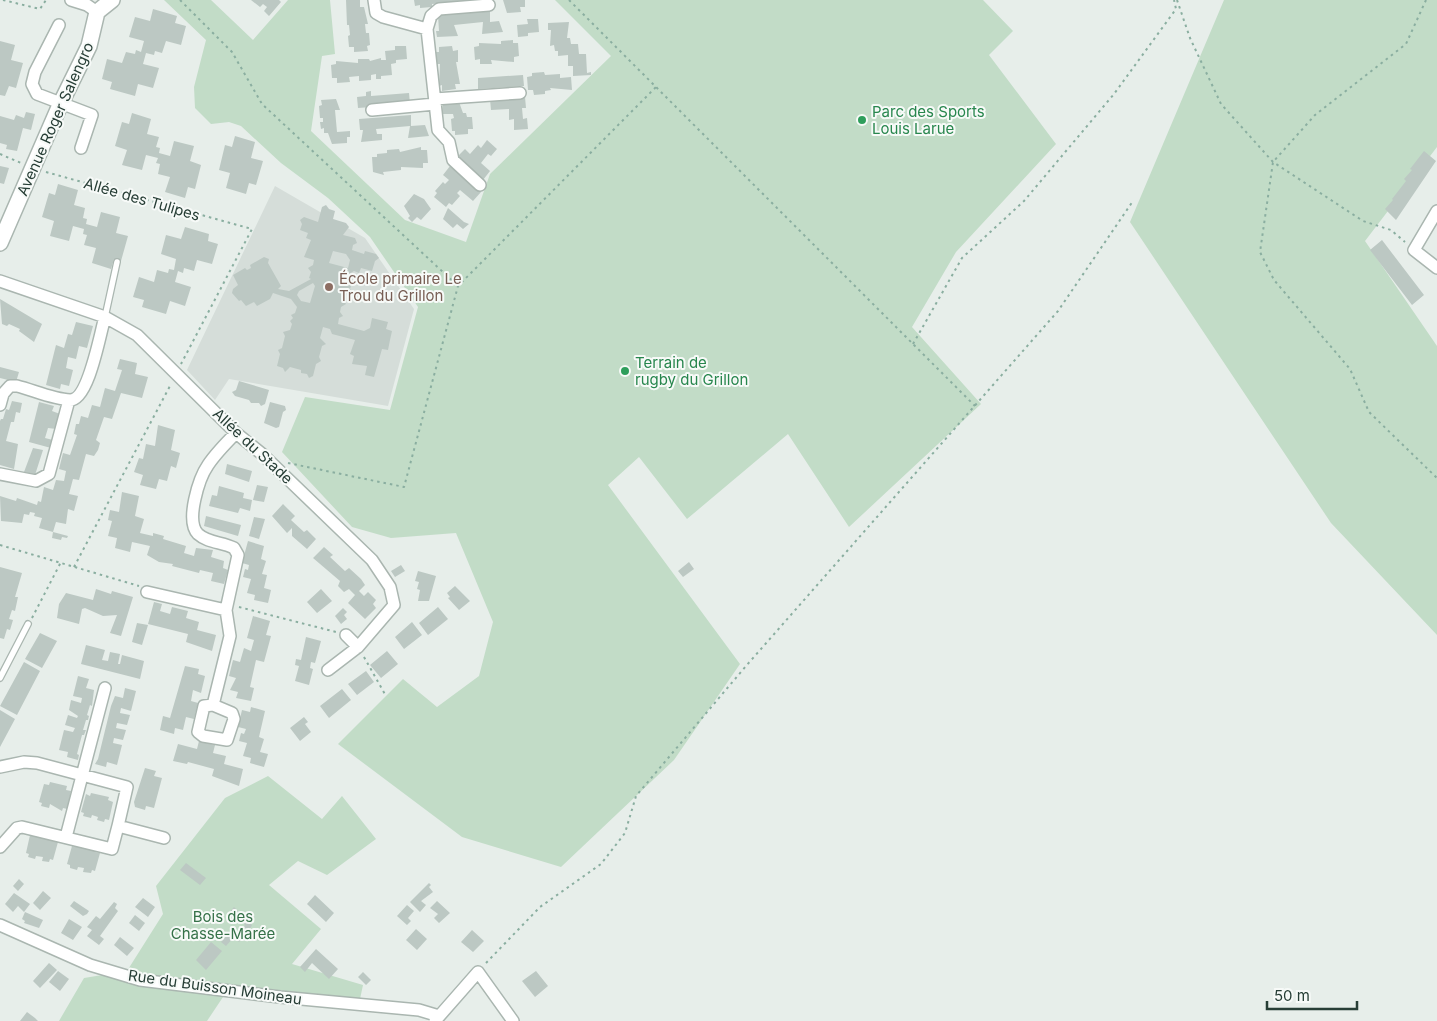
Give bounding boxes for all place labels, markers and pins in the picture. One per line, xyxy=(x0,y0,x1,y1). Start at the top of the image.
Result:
place label: Parc des Sports Louis Larue xyxy=(872,102,985,138)
marker: Parc des Sports Louis Larue xyxy=(856,114,868,126)
place label: École primaire Le Trou du Grillon xyxy=(339,269,462,305)
marker: École primaire Le Trou du Grillon xyxy=(323,281,335,293)
place label: Terrain de rugby du Grillon xyxy=(635,353,748,389)
marker: Terrain de rugby du Grillon xyxy=(619,365,631,377)

